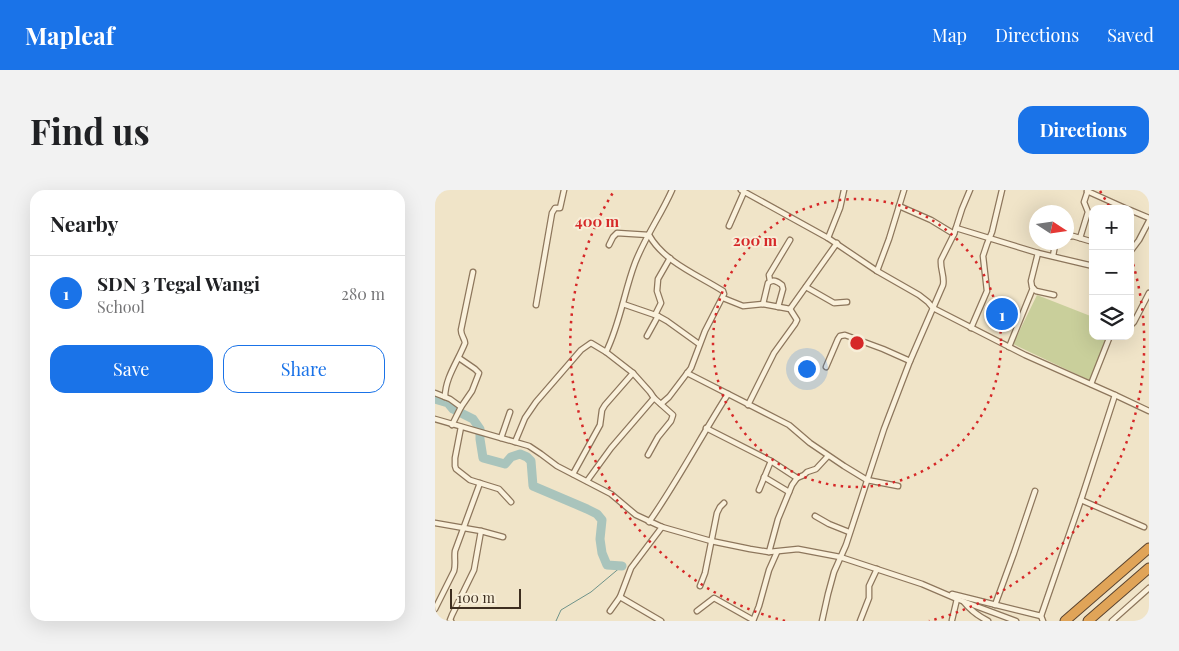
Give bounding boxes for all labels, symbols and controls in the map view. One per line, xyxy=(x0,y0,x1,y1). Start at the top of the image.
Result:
text: Mapleaf xyxy=(25,19,114,51)
text: Map xyxy=(932,23,967,47)
text: Directions xyxy=(995,23,1079,47)
text: Saved xyxy=(1107,23,1154,47)
button: Directions xyxy=(1018,106,1149,154)
text: Find us xyxy=(30,107,150,154)
north arrow xyxy=(1029,205,1074,250)
map controls xyxy=(1089,205,1134,340)
button: + xyxy=(1089,205,1134,250)
text: Nearby xyxy=(50,209,119,237)
text: 400 m xyxy=(575,211,620,231)
text: 200 m xyxy=(733,230,778,250)
button: − xyxy=(1089,250,1134,295)
text: SDN 3 Tegal Wangi xyxy=(97,270,260,296)
text: 1 xyxy=(63,283,69,304)
text: 280 m xyxy=(341,283,385,304)
pin: 1 xyxy=(986,295,1018,333)
button: layers xyxy=(1089,295,1134,340)
text: School xyxy=(97,296,145,317)
centre of rings xyxy=(848,334,866,352)
button: Save xyxy=(50,345,213,393)
button: Share xyxy=(223,345,385,393)
your location xyxy=(794,356,820,382)
scale bar xyxy=(450,586,521,609)
text: 100 m xyxy=(457,588,495,607)

